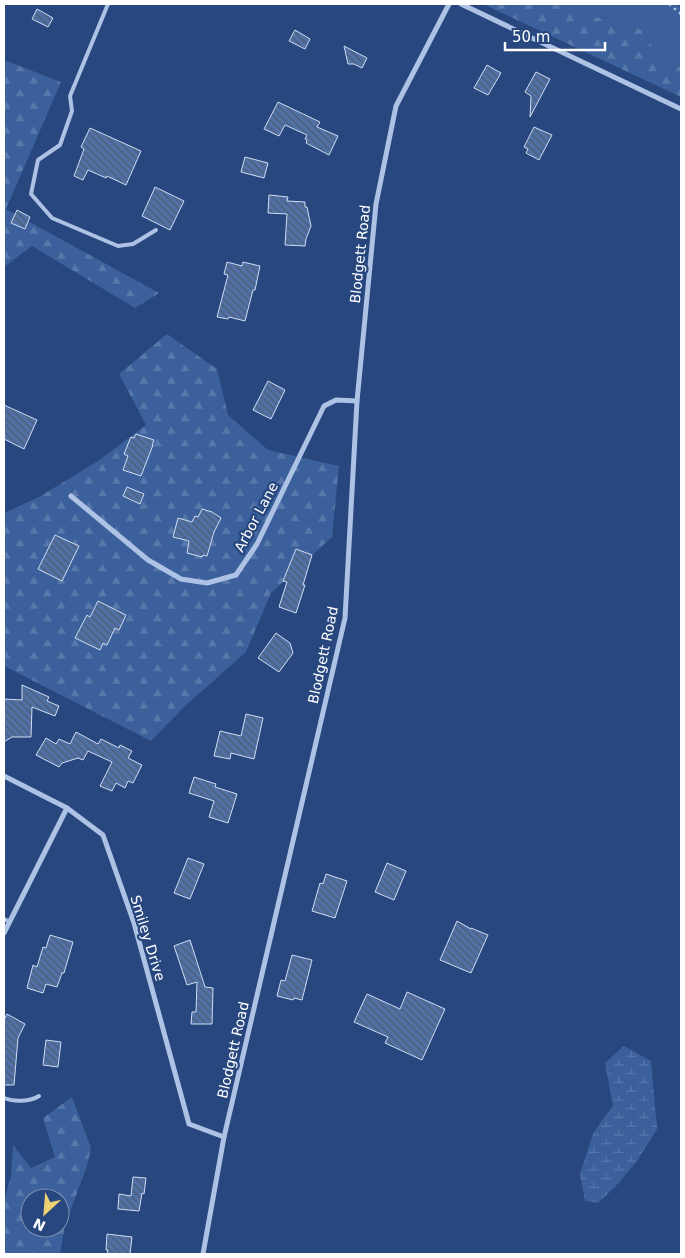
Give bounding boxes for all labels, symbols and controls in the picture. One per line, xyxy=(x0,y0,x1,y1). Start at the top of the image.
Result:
scale bar xyxy=(505,20,605,52)
text: 50 m xyxy=(512,28,550,46)
street label: Blodgett Road xyxy=(347,204,373,304)
street label: Arbor Lane xyxy=(231,479,281,555)
street label: Blodgett Road xyxy=(305,605,341,705)
street label: Smiley Drive xyxy=(127,893,169,983)
street label: Blodgett Road xyxy=(214,1000,252,1100)
north arrow xyxy=(20,1188,70,1238)
text: N xyxy=(31,1215,48,1234)

